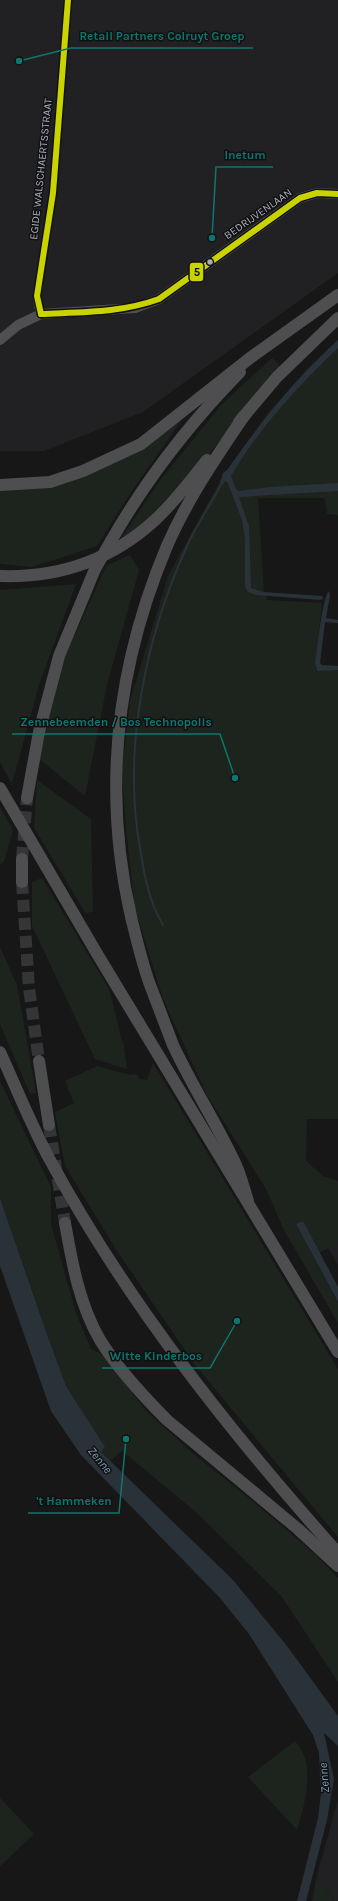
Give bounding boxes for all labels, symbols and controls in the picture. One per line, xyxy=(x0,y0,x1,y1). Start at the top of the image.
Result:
callout: Retail Partners Colruyt Groep xyxy=(71,24,253,48)
text: Retail Partners Colruyt Groep xyxy=(79,29,245,43)
street label: EGIDE WALSCHAERTSSTRAAT xyxy=(27,97,55,240)
callout: Inetum xyxy=(216,143,273,167)
text: Inetum xyxy=(224,148,266,162)
street label: BEDRIJVENLAAN xyxy=(222,186,294,242)
unlabelled marker xyxy=(205,257,215,267)
line badge: 5 xyxy=(189,262,204,282)
text: 5 xyxy=(194,266,200,279)
callout: Zennebeemden / Bos Technopolis xyxy=(12,710,220,734)
text: Zennebeemden / Bos Technopolis xyxy=(20,715,212,729)
callout: Witte Kinderbos xyxy=(102,1344,210,1368)
text: Witte Kinderbos xyxy=(110,1349,202,1363)
water label: Zenne xyxy=(85,1444,115,1477)
callout: 't Hammeken xyxy=(28,1489,119,1513)
text: 't Hammeken xyxy=(36,1494,112,1508)
water label: Zenne xyxy=(316,1762,332,1794)

